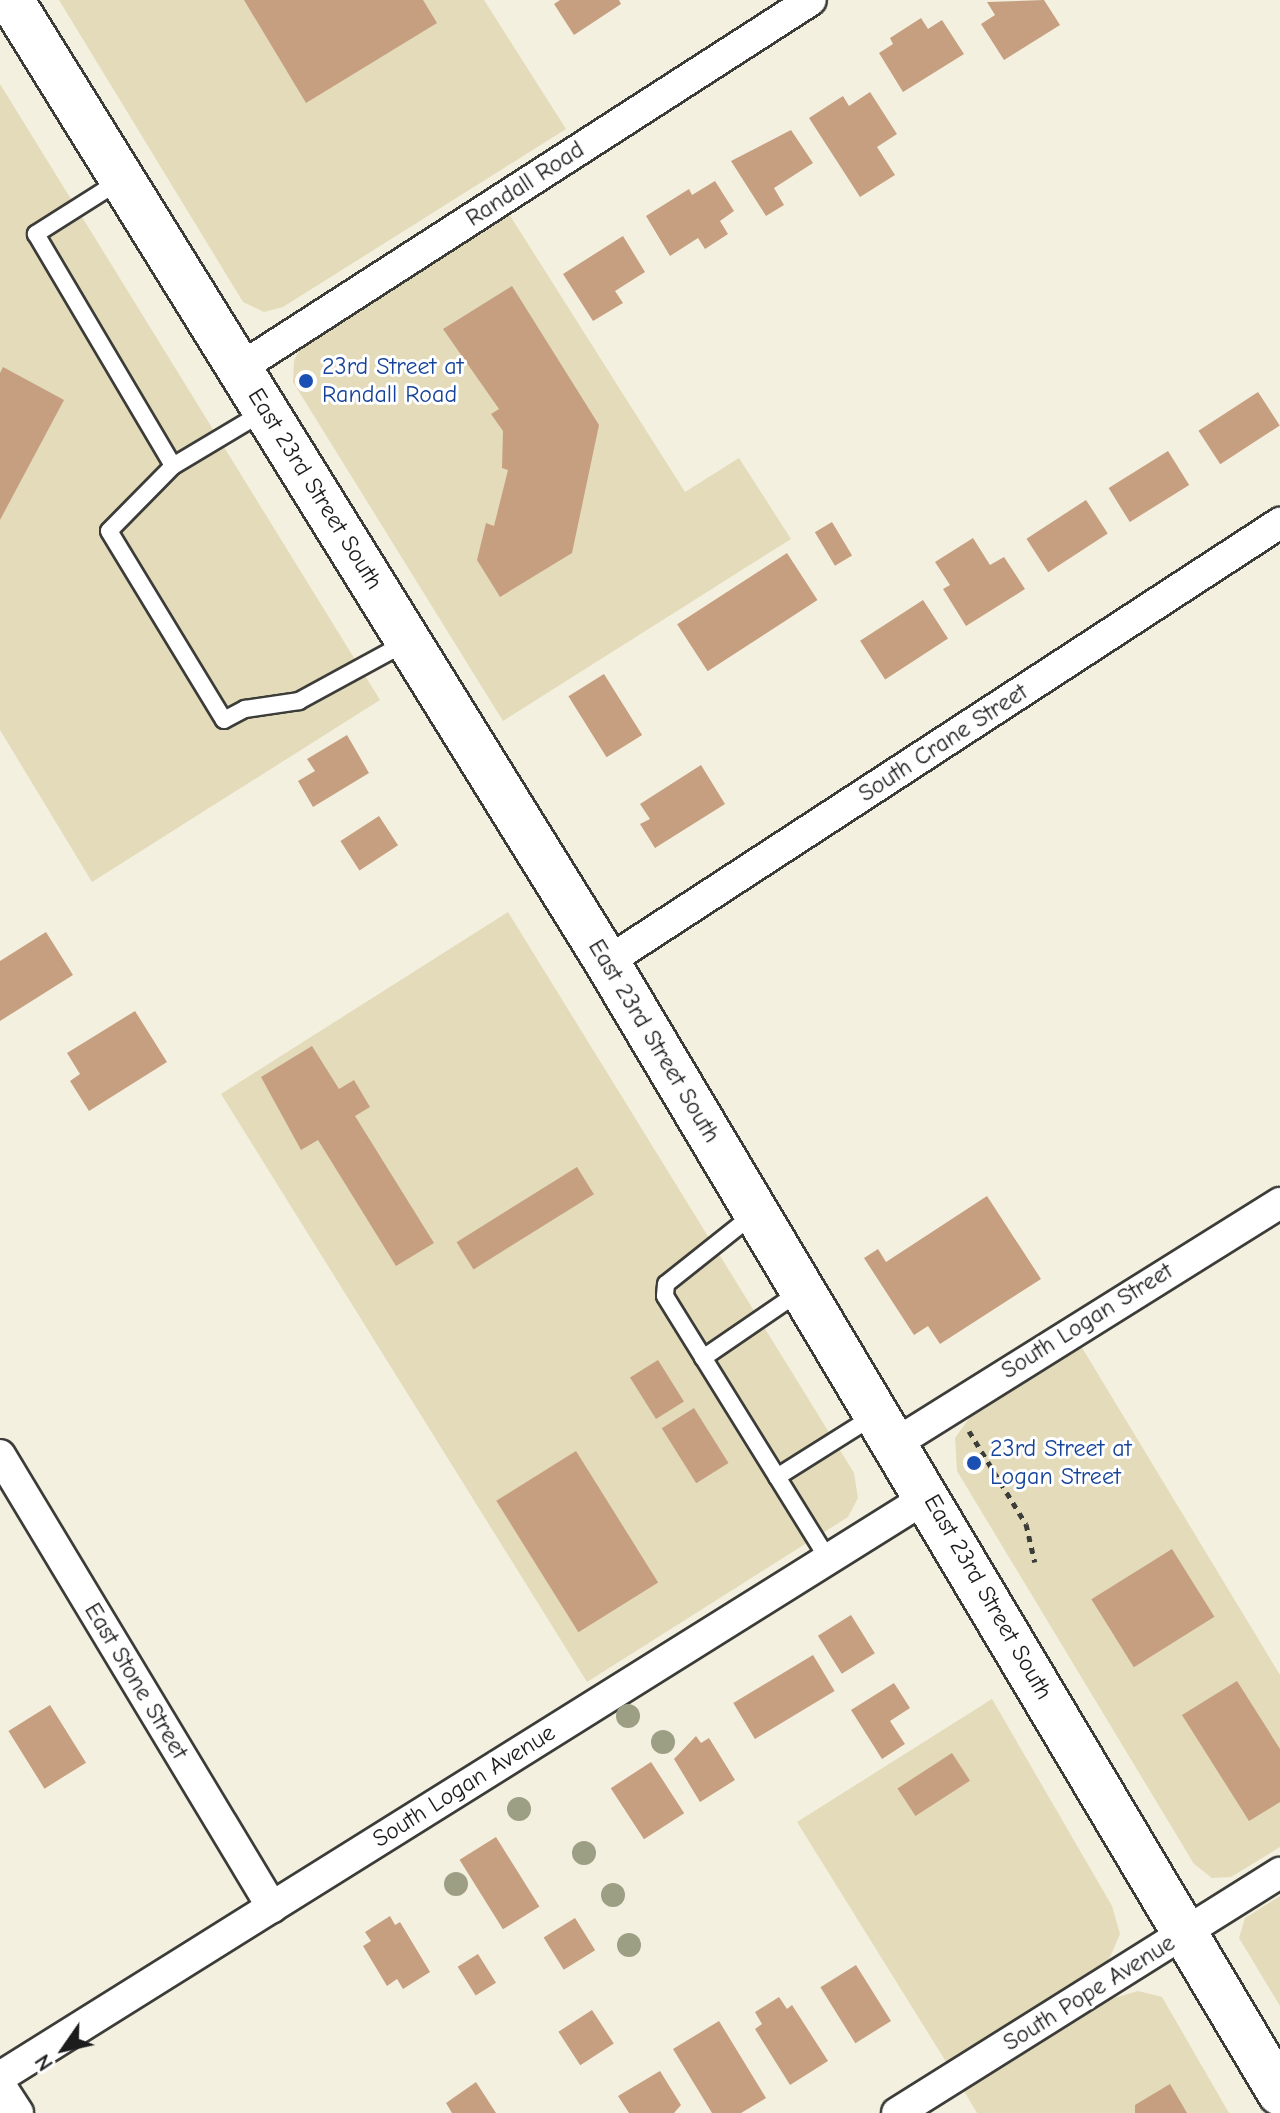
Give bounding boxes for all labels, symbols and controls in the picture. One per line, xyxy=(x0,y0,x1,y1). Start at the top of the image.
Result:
street label: Randall Road xyxy=(460,135,590,233)
place label: 23rd Street at Randall Road xyxy=(322,353,464,409)
marker: 23rd Street at Randall Road xyxy=(297,372,315,390)
street label: East 23rd Street South xyxy=(241,383,389,595)
street label: South Crane Street xyxy=(853,678,1033,808)
street label: East 23rd Street South xyxy=(582,934,726,1148)
street label: South Logan Street xyxy=(996,1257,1178,1385)
place label: 23rd Street at Logan Street xyxy=(990,1435,1132,1491)
marker: 23rd Street at Logan Street xyxy=(965,1454,983,1472)
street label: East 23rd Street South xyxy=(918,1489,1058,1705)
street label: East Stone Street xyxy=(78,1598,194,1764)
street label: South Logan Avenue xyxy=(367,1718,561,1854)
street label: South Pope Avenue xyxy=(998,1929,1180,2057)
north arrow xyxy=(24,2009,104,2089)
text: N xyxy=(29,2049,59,2076)

